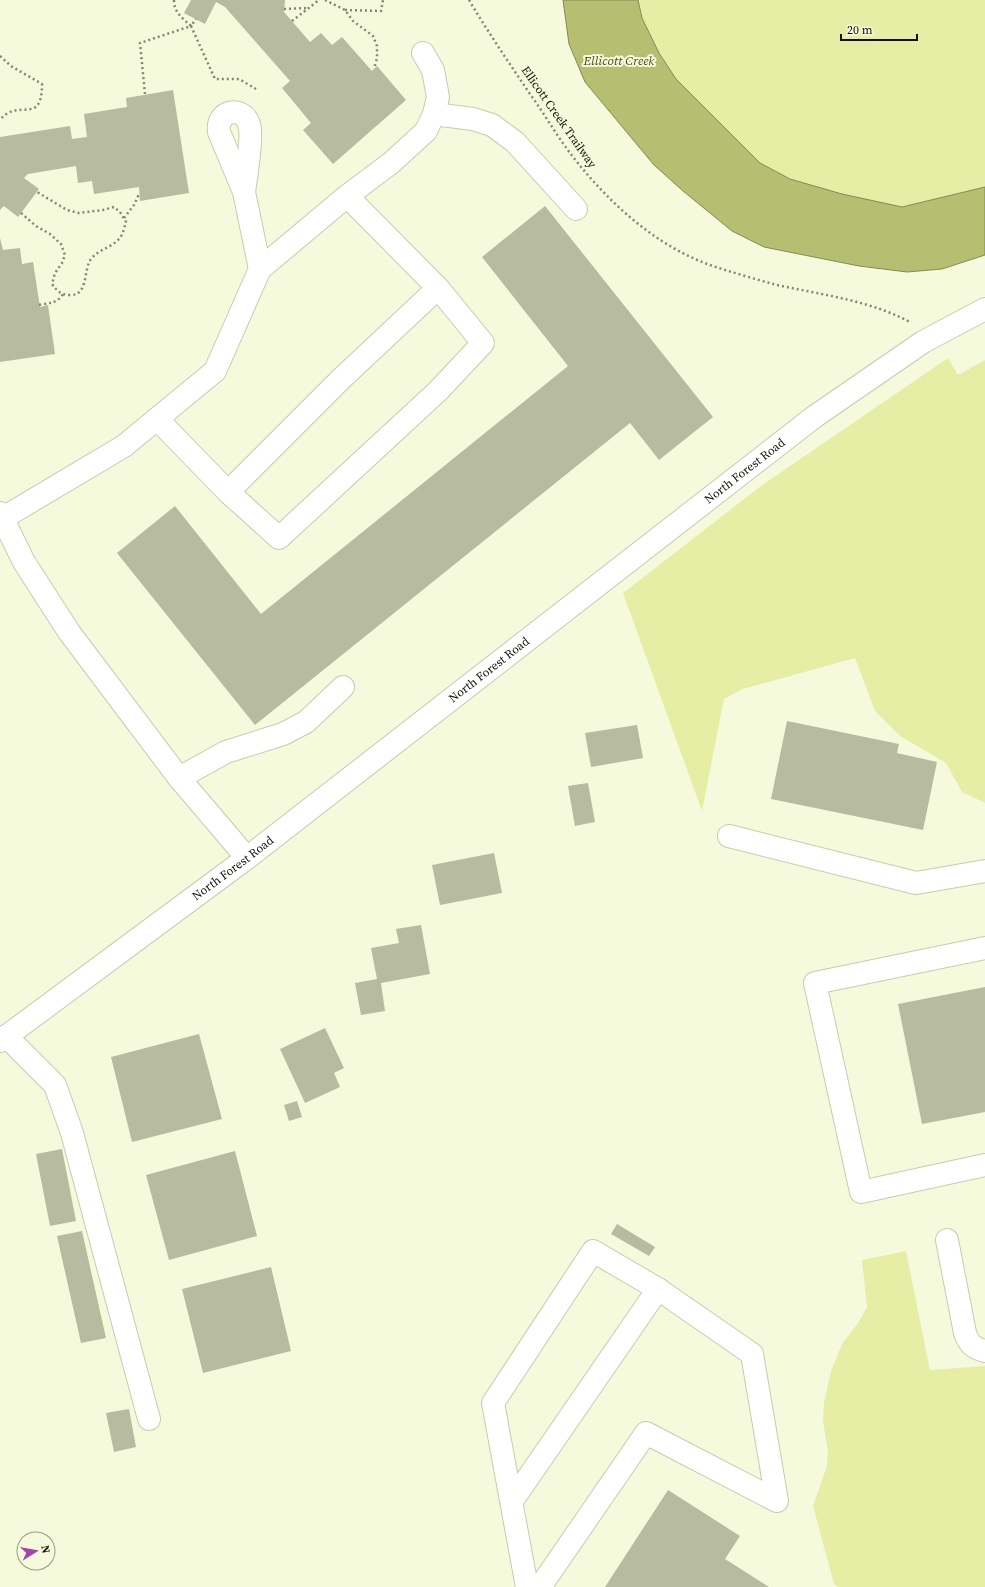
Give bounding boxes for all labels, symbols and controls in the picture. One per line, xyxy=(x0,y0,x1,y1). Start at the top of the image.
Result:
scale bar xyxy=(841,16,917,42)
text: 20 m xyxy=(847,22,873,38)
water label: Ellicott Creek xyxy=(583,52,655,69)
street label: Ellicott Creek Trailway xyxy=(518,63,601,172)
street label: North Forest Road xyxy=(701,434,788,507)
street label: North Forest Road xyxy=(445,633,533,706)
street label: North Forest Road xyxy=(189,832,277,904)
north arrow xyxy=(16,1531,56,1571)
text: N xyxy=(37,1544,53,1555)

